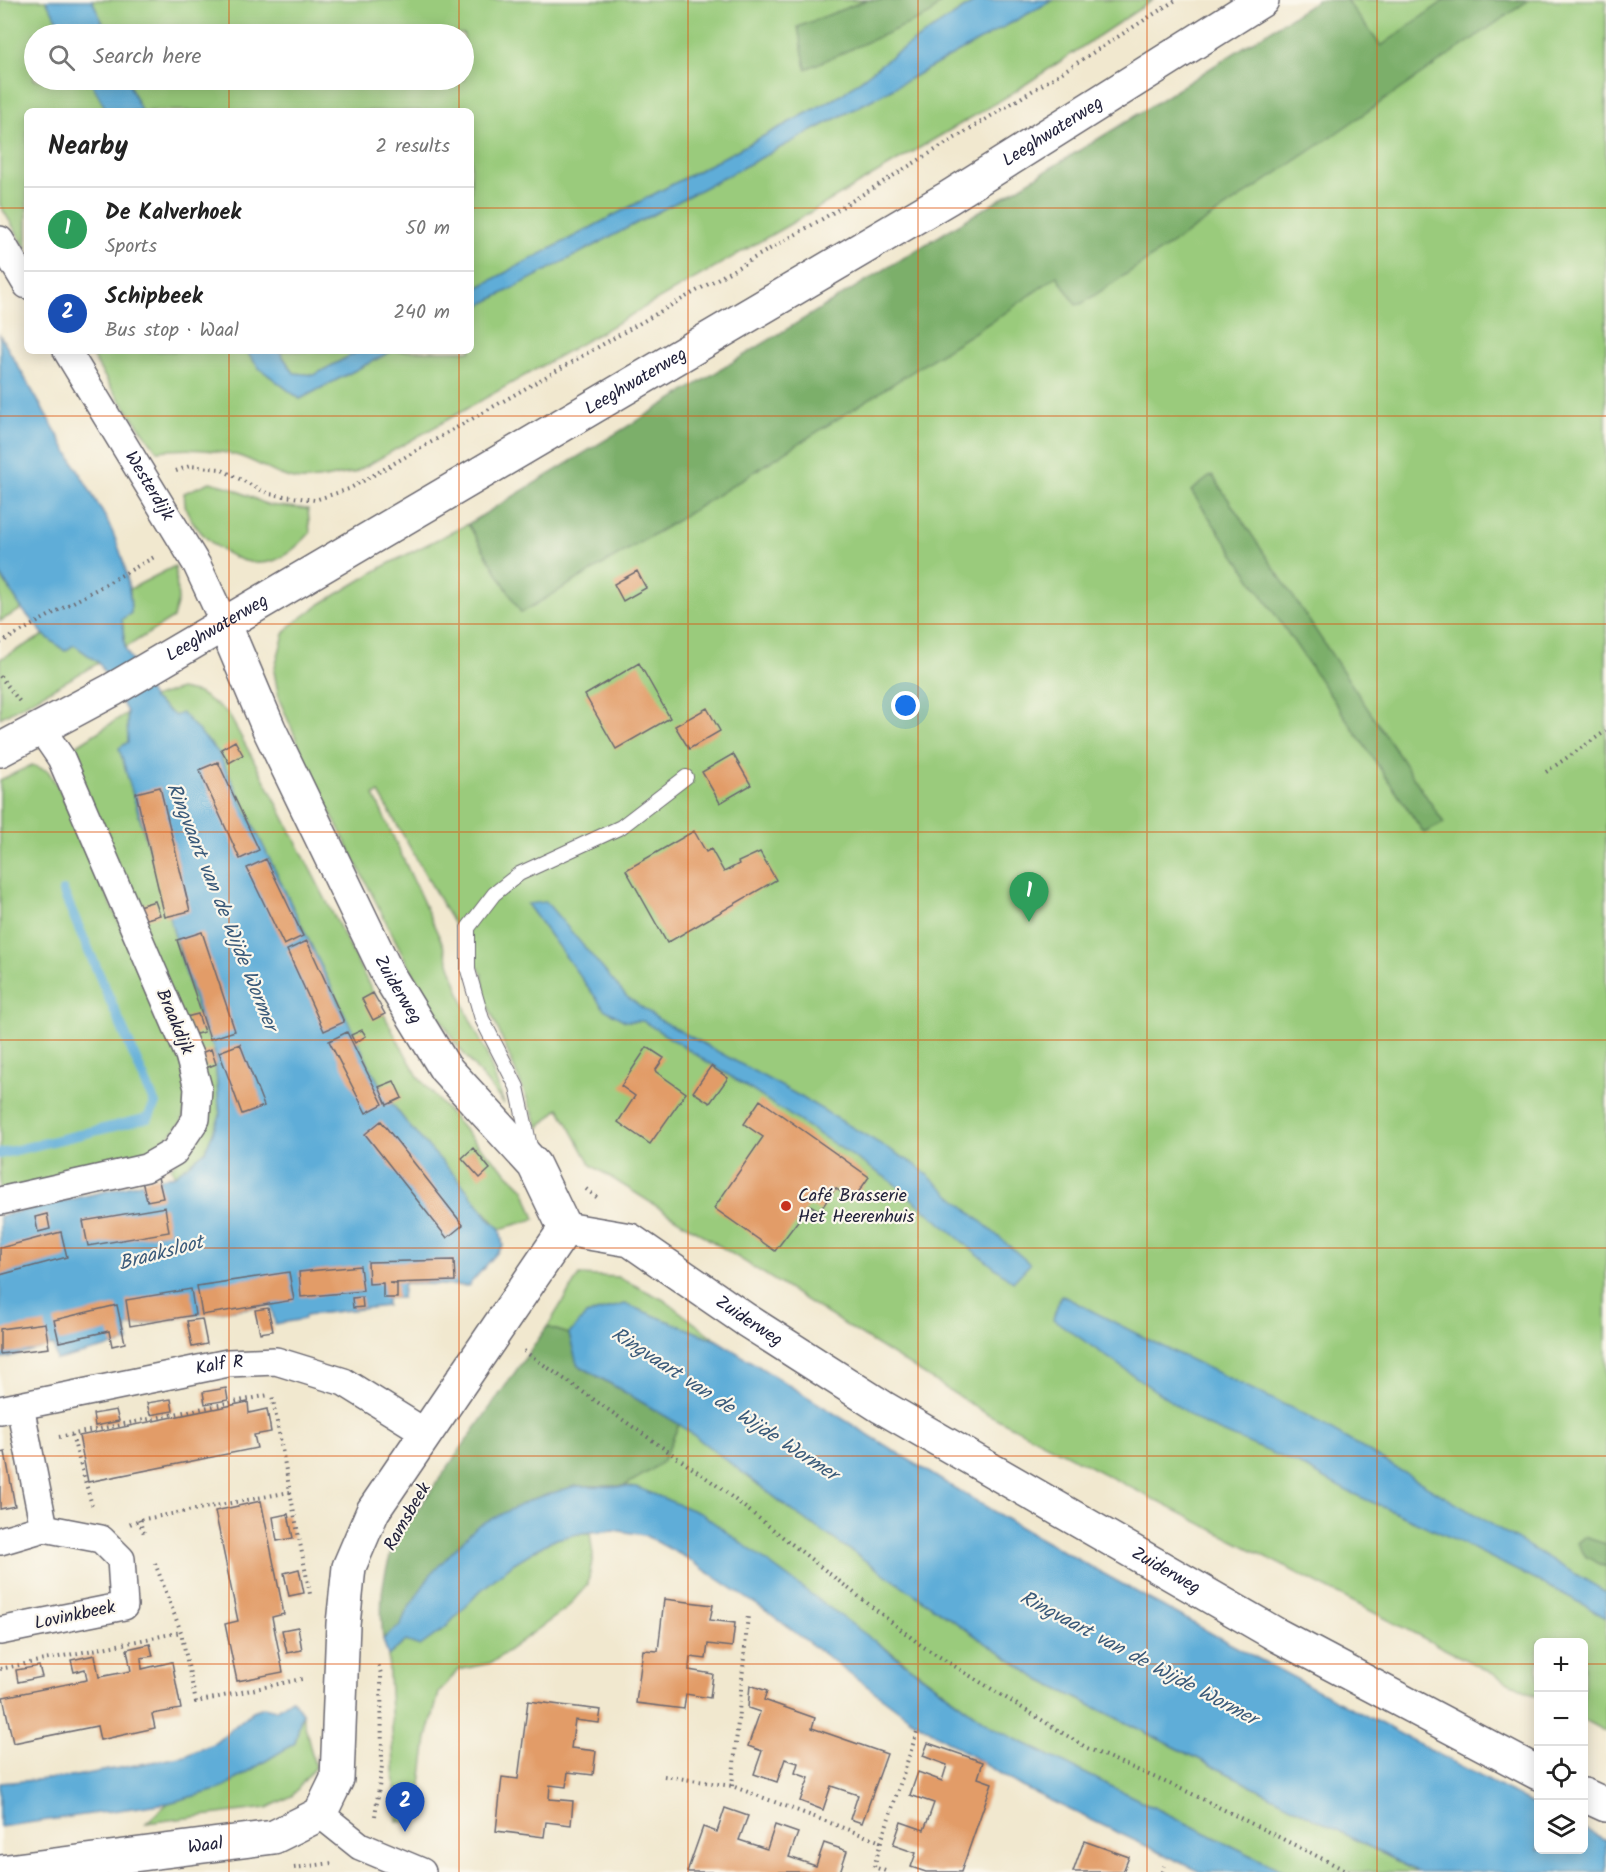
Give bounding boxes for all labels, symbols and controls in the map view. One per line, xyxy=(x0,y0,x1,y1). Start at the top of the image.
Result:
search box xyxy=(24,24,474,90)
text: Search here xyxy=(93,40,201,75)
icon: search xyxy=(45,41,78,74)
street label: Leeghwaterweg xyxy=(997,89,1109,175)
text: Nearby xyxy=(48,126,128,168)
text: 2 results xyxy=(375,131,450,163)
text: De Kalverhoek xyxy=(105,196,241,231)
text: 1 xyxy=(64,213,71,245)
text: 50 m xyxy=(405,213,450,245)
text: Sports xyxy=(105,231,157,263)
text: Schipbeek xyxy=(105,280,203,315)
text: 2 xyxy=(62,297,73,329)
text: 240 m xyxy=(393,297,450,329)
text: Bus stop · Waal xyxy=(105,315,239,347)
street label: Leeghwaterweg xyxy=(579,340,693,423)
street label: Westerdijk xyxy=(117,446,182,527)
street label: Leeghwaterweg xyxy=(160,587,274,670)
your location xyxy=(891,691,920,720)
water label: Ringvaart van de Wijde Wormer xyxy=(157,778,287,1040)
pin: 1 xyxy=(1010,872,1048,922)
street label: Zuiderweg xyxy=(366,950,429,1030)
street label: Braakdijk xyxy=(147,985,201,1060)
place label: Café Brasserie Het Heerenhuis xyxy=(798,1182,915,1232)
marker: Café Brasserie Het Heerenhuis xyxy=(779,1199,793,1213)
water label: Braaksloot xyxy=(115,1226,210,1281)
street label: Zuiderweg xyxy=(709,1288,788,1354)
water label: Ringvaart van de Wijde Wormer xyxy=(604,1319,848,1493)
street label: Kalf R xyxy=(193,1348,244,1384)
street label: Ramsbeek xyxy=(377,1477,440,1557)
street label: Zuiderweg xyxy=(1126,1539,1206,1602)
water label: Ringvaart van de Wijde Wormer xyxy=(1013,1583,1266,1737)
street label: Lovinkbeek xyxy=(32,1593,119,1639)
map controls xyxy=(1534,1638,1588,1854)
button: + xyxy=(1534,1638,1588,1692)
button: − xyxy=(1534,1692,1588,1746)
button: locate xyxy=(1534,1746,1588,1800)
pin: 2 xyxy=(386,1782,424,1832)
button: layers xyxy=(1534,1800,1588,1854)
street label: Waal xyxy=(186,1829,225,1862)

